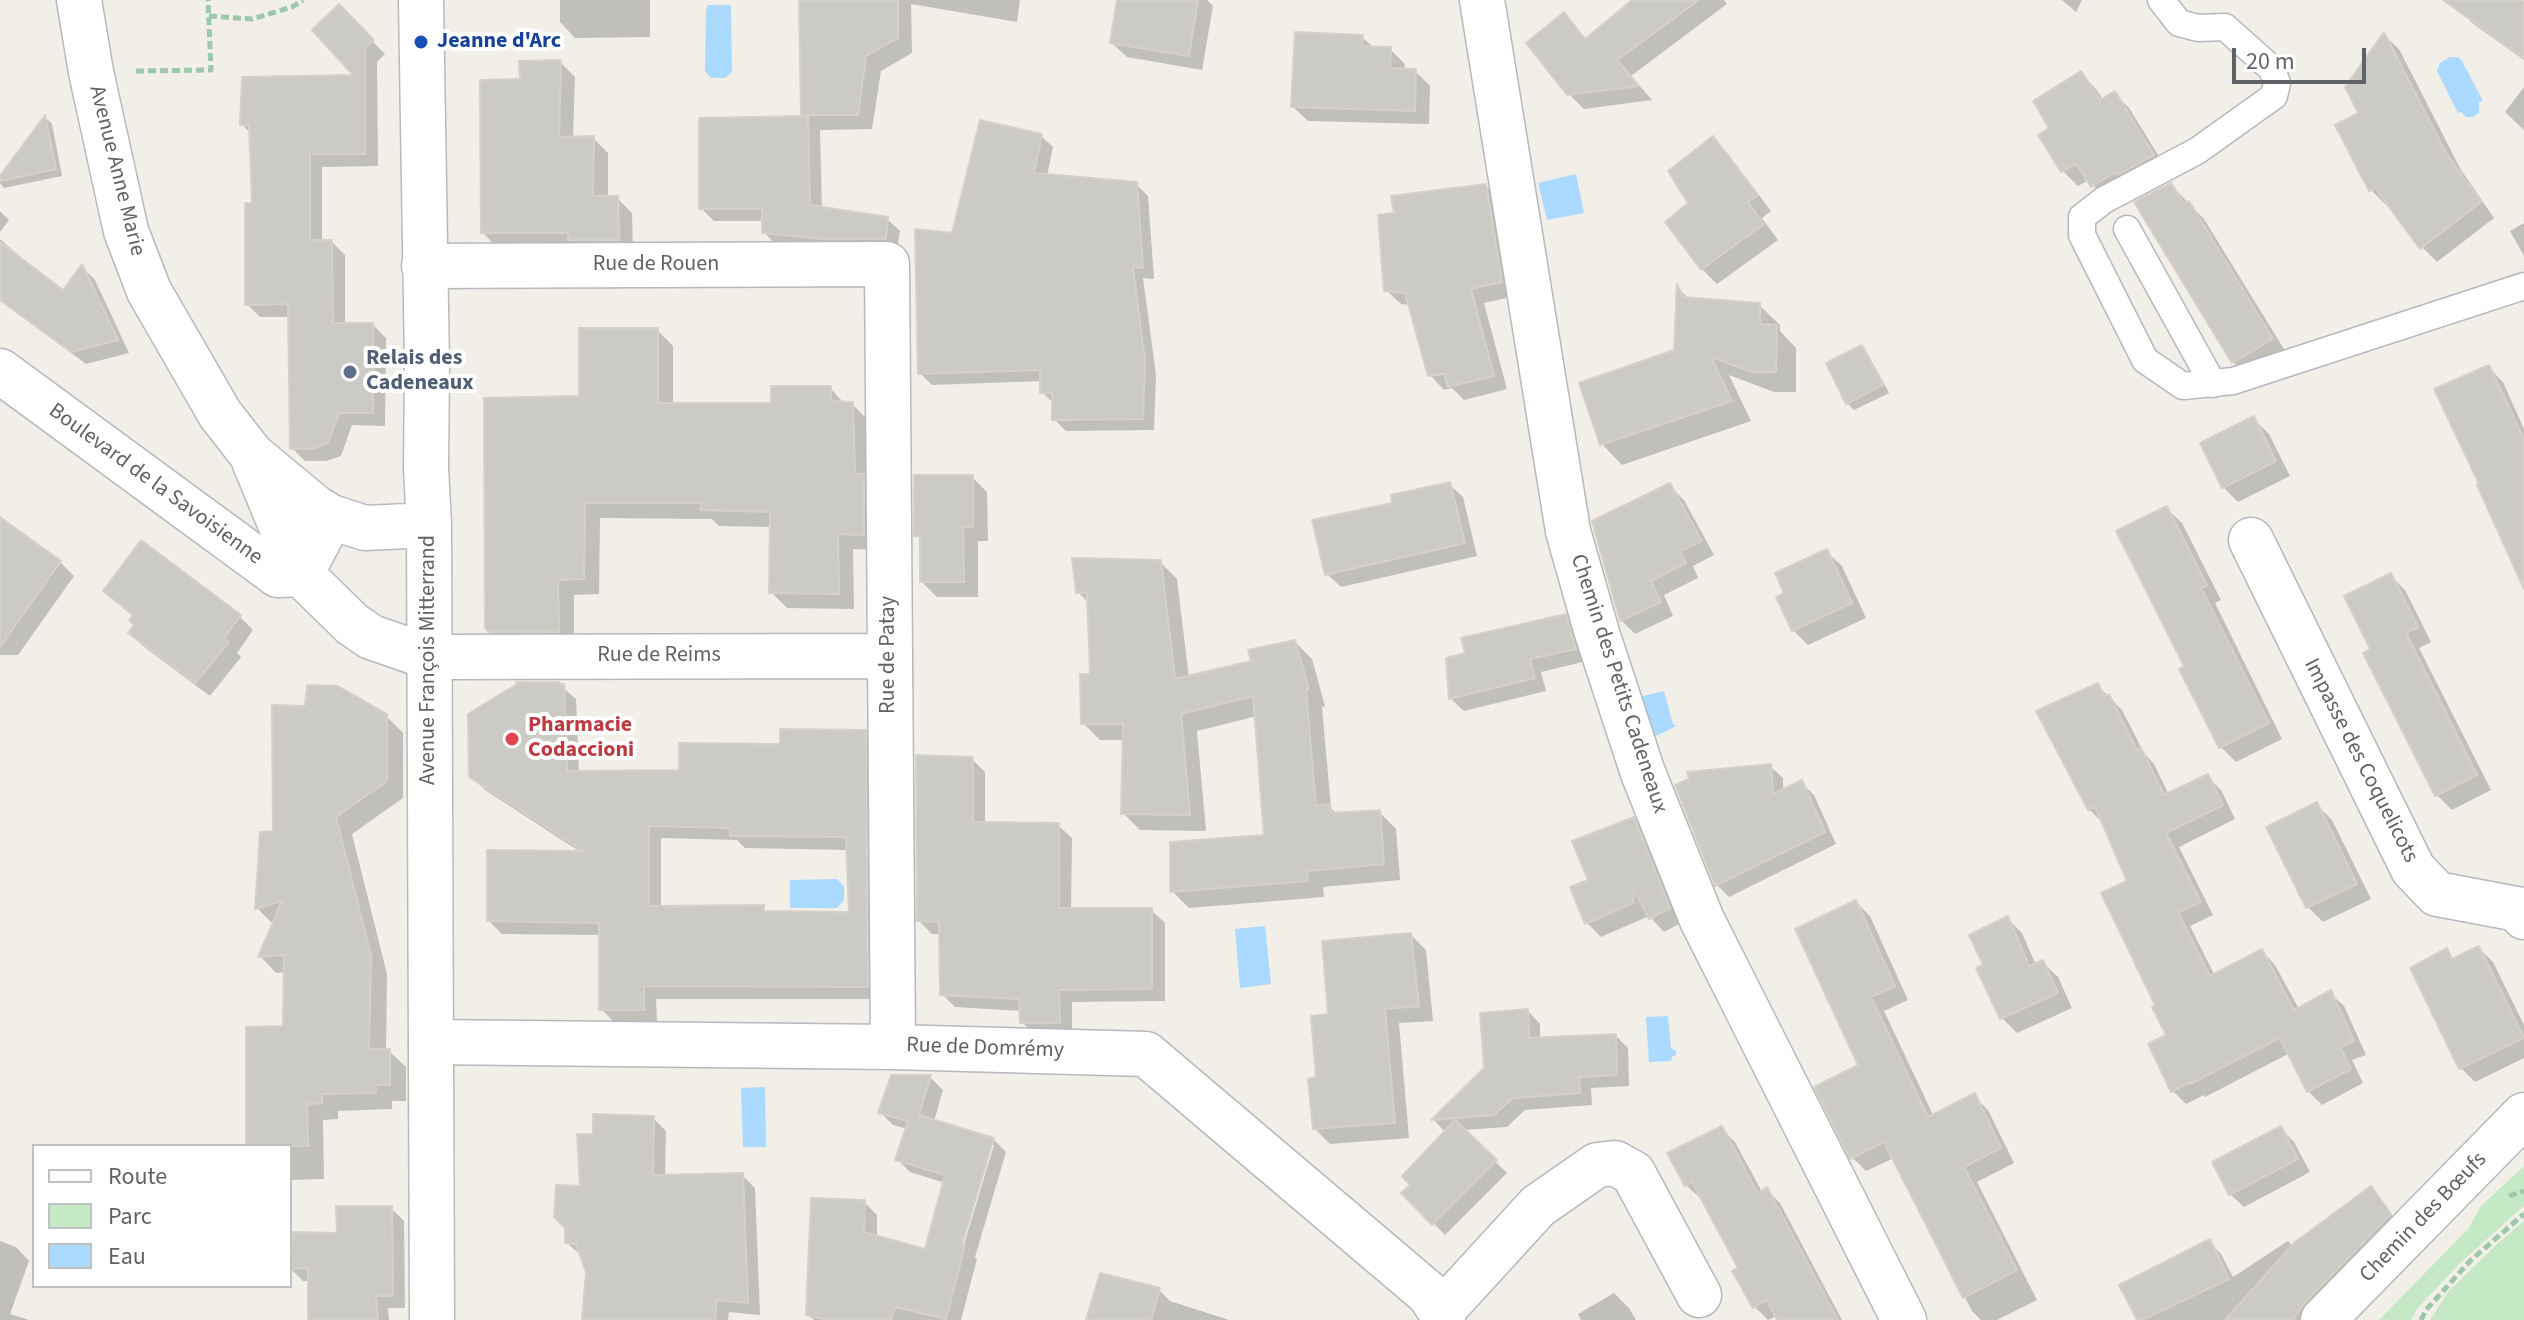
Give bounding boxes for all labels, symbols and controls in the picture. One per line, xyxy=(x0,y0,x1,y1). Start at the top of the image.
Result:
place label: Jeanne d'Arc xyxy=(437,29,561,55)
scale bar xyxy=(2236,32,2370,82)
marker: Jeanne d'Arc xyxy=(412,33,430,51)
text: 20 m xyxy=(2246,44,2295,79)
street label: Avenue Anne Marie xyxy=(82,83,150,259)
street label: Rue de Rouen xyxy=(593,252,719,278)
place label: Relais des Cadeneaux xyxy=(366,346,474,398)
marker: Relais des Cadeneaux xyxy=(341,363,359,381)
street label: Boulevard de la Savoisienne xyxy=(43,399,267,571)
street label: Avenue François Mitterrand xyxy=(416,535,442,785)
street label: Chemin des Petits Cadeneaux xyxy=(1564,551,1672,817)
street label: Rue de Patay xyxy=(876,596,902,714)
street label: Rue de Reims xyxy=(597,643,721,669)
street label: Impasse des Coquelicots xyxy=(2297,654,2423,868)
place label: Pharmacie Codaccioni xyxy=(528,713,634,764)
marker: Pharmacie Codaccioni xyxy=(503,730,521,748)
street label: Rue de Domrémy xyxy=(906,1033,1064,1065)
legend xyxy=(32,1144,292,1288)
street label: Chemin des Bœufs xyxy=(2355,1147,2493,1289)
text: Route xyxy=(108,1159,167,1194)
text: Parc xyxy=(108,1199,152,1234)
text: Eau xyxy=(108,1239,146,1274)

